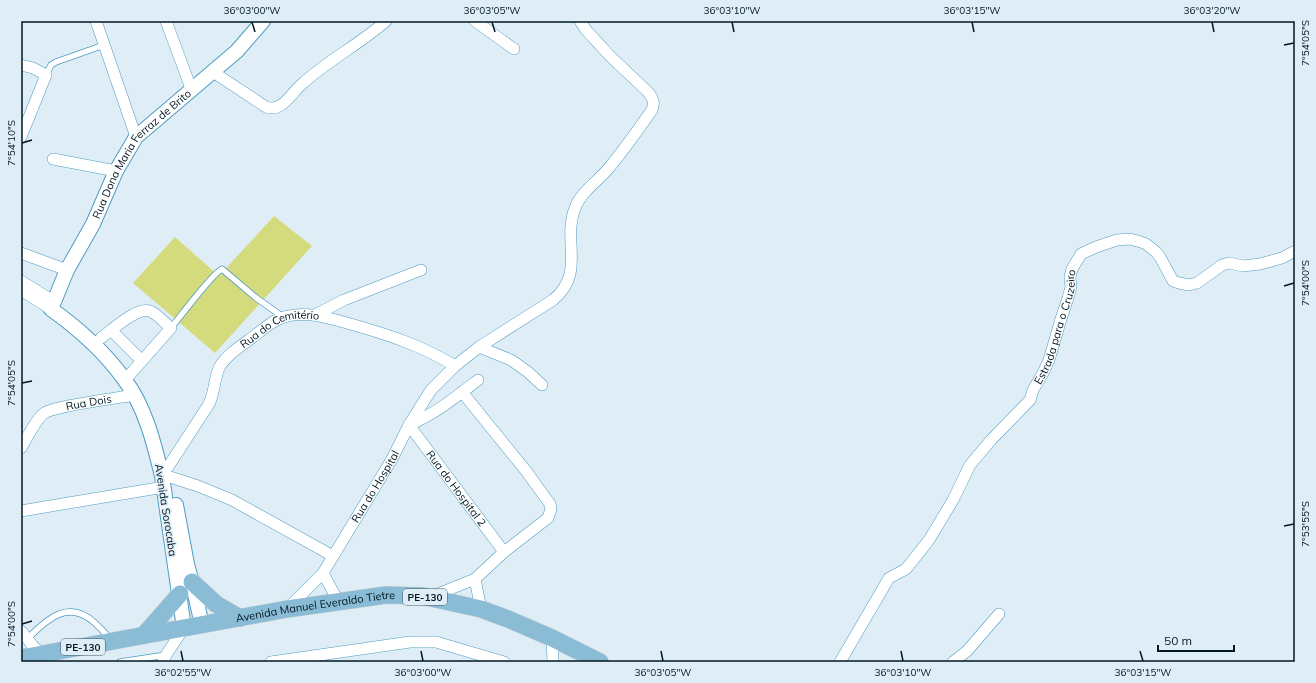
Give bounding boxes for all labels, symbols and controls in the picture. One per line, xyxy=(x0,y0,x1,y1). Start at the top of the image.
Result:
text: 36°03'00"W xyxy=(224,4,280,17)
text: 36°03'05"W xyxy=(464,4,520,17)
text: 36°03'10"W xyxy=(704,4,760,17)
text: 36°03'15"W xyxy=(944,4,1000,17)
text: 36°03'20"W xyxy=(1184,4,1240,17)
text: 7°54'05"S xyxy=(1299,20,1312,66)
street label: Rua Dona Maria Ferraz de Brito xyxy=(89,86,194,221)
text: 7°54'10"S xyxy=(5,120,18,166)
text: 7°54'00"S xyxy=(1299,260,1312,306)
street label: Estrada para o Cruzeiro xyxy=(1031,268,1079,387)
street label: Rua do Cemitério xyxy=(237,307,320,351)
text: 7°54'05"S xyxy=(5,360,18,406)
street label: Rua Dois xyxy=(64,392,113,413)
street label: Rua do Hospital xyxy=(348,448,402,525)
street label: Rua do Hospital 2 xyxy=(423,448,489,529)
street label: Avenida Sorocaba xyxy=(152,463,180,557)
text: 7°53'55"S xyxy=(1299,501,1312,547)
street label: Avenida Manuel Everaldo Tietre xyxy=(235,588,395,625)
road number: PE-130 xyxy=(403,589,447,605)
text: 7°54'00"S xyxy=(5,601,18,647)
scale bar xyxy=(1158,627,1234,653)
text: 50 m xyxy=(1164,633,1192,648)
road number: PE-130 xyxy=(61,639,105,655)
text: 36°02'55"W xyxy=(155,666,211,679)
text: 36°03'00"W xyxy=(395,666,451,679)
text: 36°03'05"W xyxy=(635,666,691,679)
text: 36°03'10"W xyxy=(875,666,931,679)
text: 36°03'15"W xyxy=(1115,666,1171,679)

